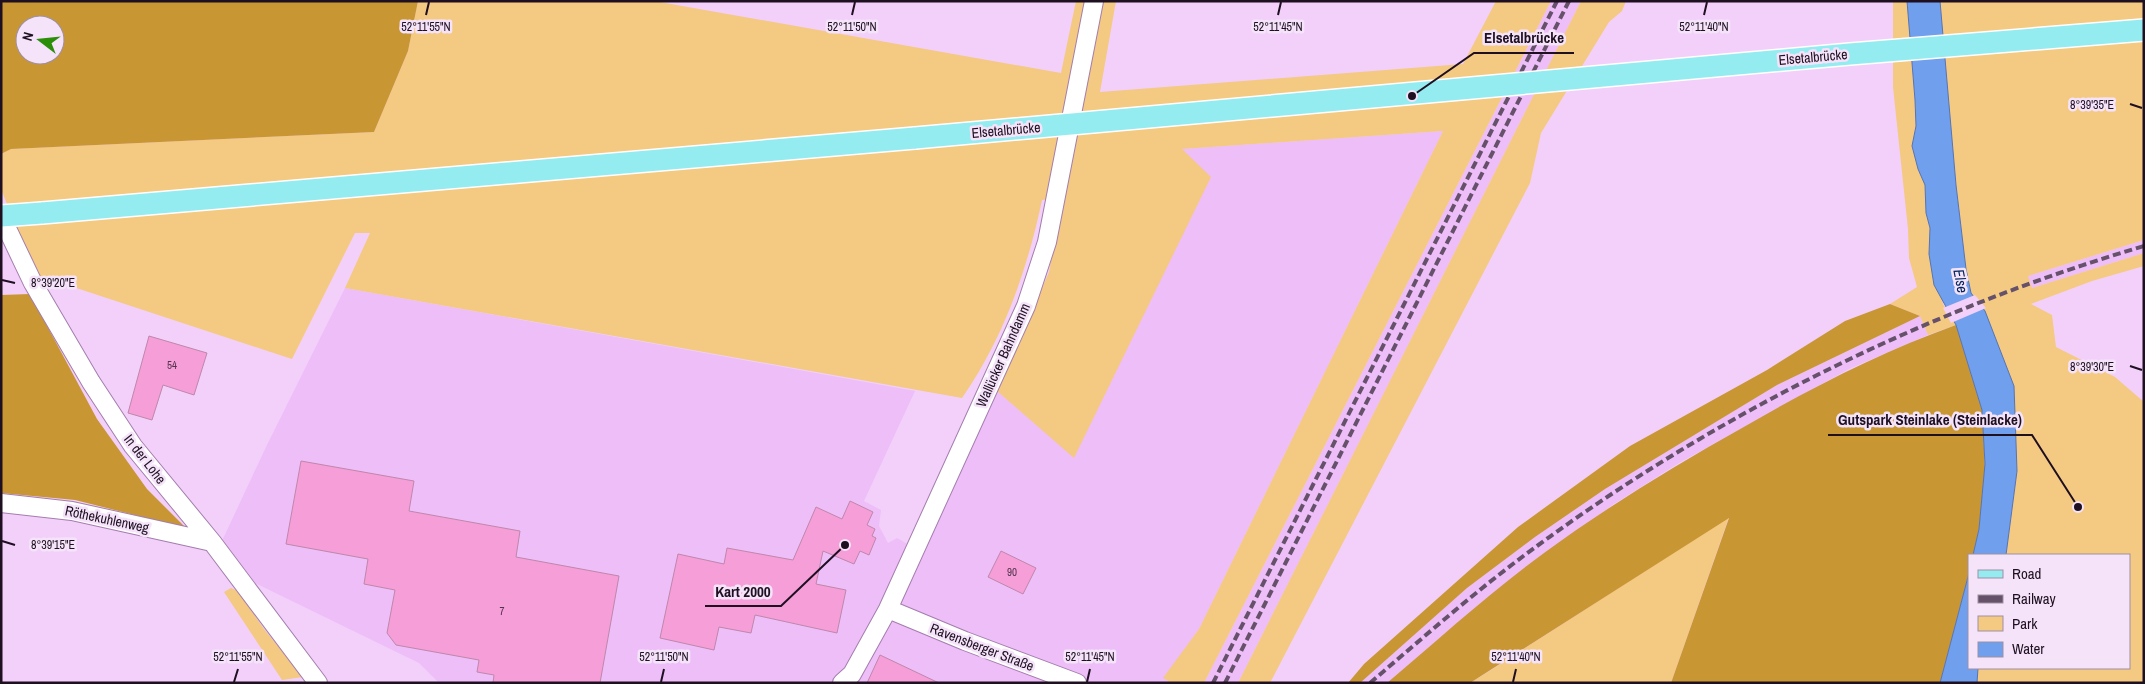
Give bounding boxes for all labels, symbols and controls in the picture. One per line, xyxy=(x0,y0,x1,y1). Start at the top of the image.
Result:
north arrow xyxy=(15,15,65,65)
text: 52°11'55"N xyxy=(401,19,451,35)
text: 52°11'50"N xyxy=(827,19,877,35)
text: 52°11'45"N xyxy=(1253,19,1303,35)
text: 52°11'40"N xyxy=(1679,19,1729,35)
callout: Elsetalbrücke xyxy=(1474,23,1574,53)
text: Elsetalbrücke xyxy=(1484,27,1564,48)
text: N xyxy=(18,30,37,43)
street label: Elsetalbrücke xyxy=(1778,45,1848,69)
text: 8°39'35"E xyxy=(2070,97,2114,113)
street label: Elsetalbrücke xyxy=(971,118,1041,142)
water label: Else xyxy=(1948,267,1974,295)
text: 8°39'20"E xyxy=(31,275,75,291)
street label: Wallücker Bahndamm xyxy=(972,300,1034,410)
house number: 54 xyxy=(167,358,177,372)
text: 8°39'30"E xyxy=(2070,359,2114,375)
callout: Gutspark Steinlake (Steinlacke) xyxy=(1828,405,2032,435)
text: Gutspark Steinlake (Steinlacke) xyxy=(1838,409,2022,430)
street label: In der Lohe xyxy=(120,431,170,487)
street label: Röthekuhlenweg xyxy=(63,501,151,537)
text: 8°39'15"E xyxy=(31,537,75,553)
legend xyxy=(1968,554,2130,669)
text: Road xyxy=(2012,563,2041,584)
house number: 90 xyxy=(1007,565,1017,579)
callout: Kart 2000 xyxy=(705,576,781,606)
text: Kart 2000 xyxy=(715,581,771,602)
text: Railway xyxy=(2012,588,2057,609)
house number: 7 xyxy=(499,604,505,618)
text: Park xyxy=(2012,613,2038,634)
street label: Ravensberger Straße xyxy=(928,619,1036,675)
text: Water xyxy=(2012,638,2044,659)
text: 52°11'55"N xyxy=(213,649,263,665)
text: 52°11'50"N xyxy=(639,649,689,665)
text: 52°11'45"N xyxy=(1065,649,1115,665)
text: 52°11'40"N xyxy=(1491,649,1541,665)

